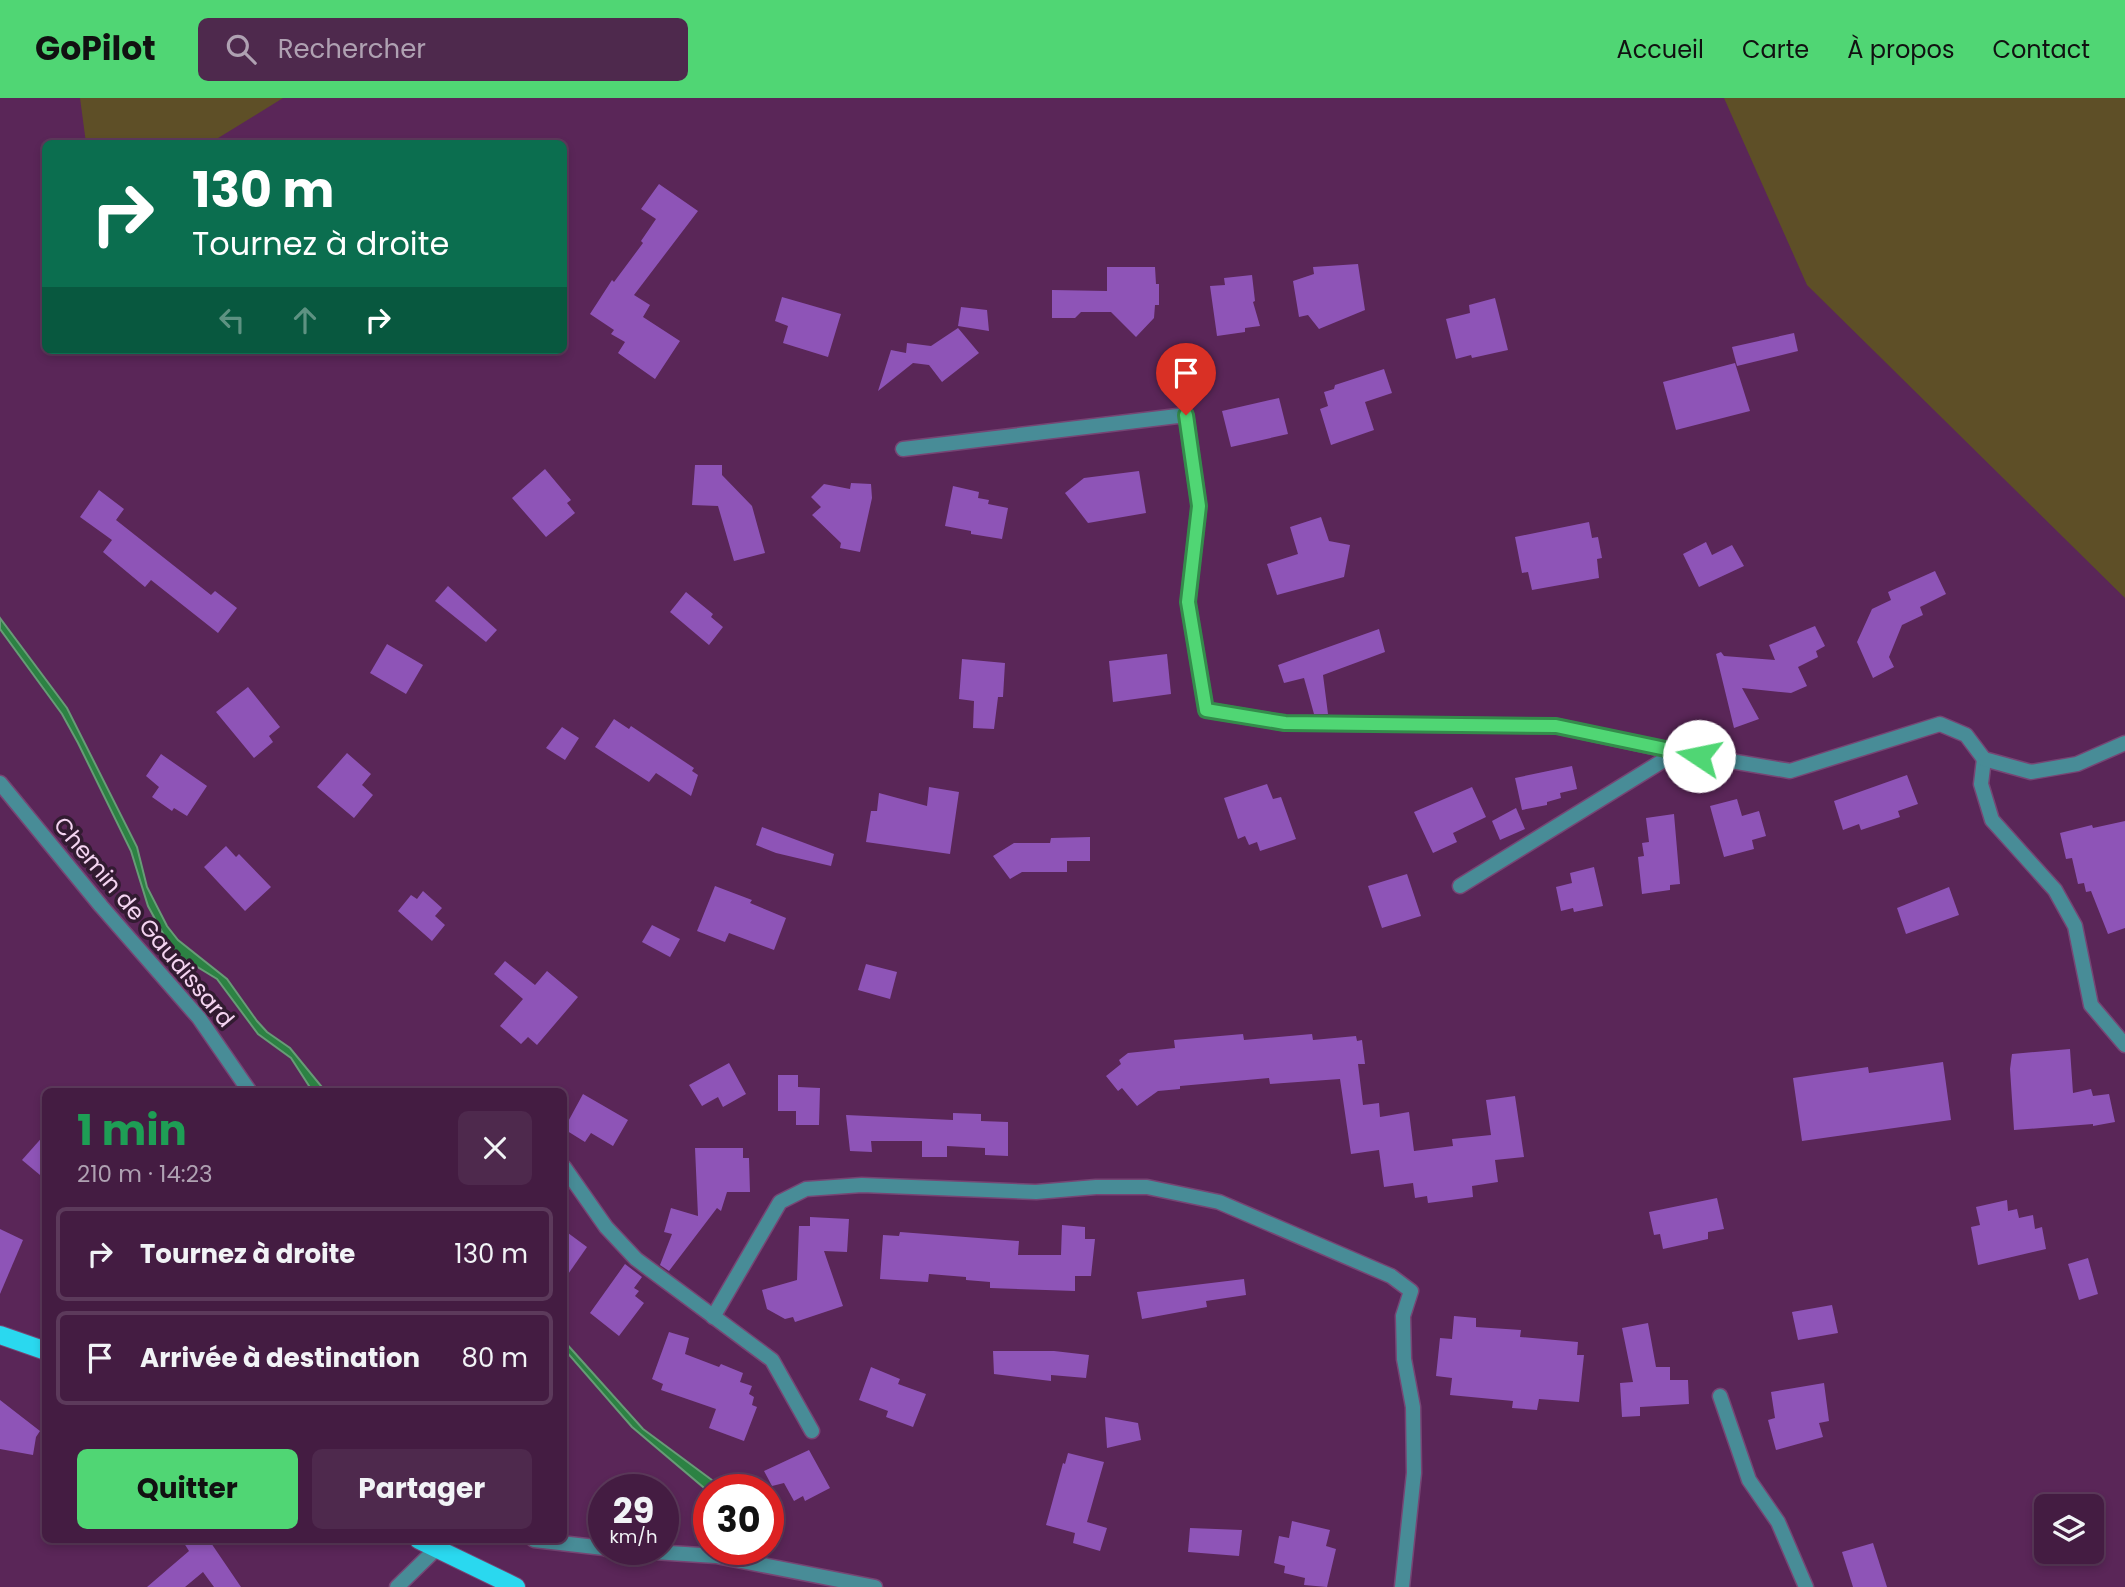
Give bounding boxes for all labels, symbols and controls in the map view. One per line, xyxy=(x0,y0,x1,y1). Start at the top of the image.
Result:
search box xyxy=(198,18,688,81)
text: GoPilot xyxy=(35,25,156,72)
icon: search xyxy=(222,30,260,68)
text: Rechercher xyxy=(278,31,426,67)
text: Accueil xyxy=(1617,33,1704,66)
text: Carte xyxy=(1742,33,1809,66)
text: À propos xyxy=(1847,33,1954,66)
text: Contact xyxy=(1992,33,2090,66)
text: 130 m xyxy=(192,156,334,224)
icon: right xyxy=(77,168,168,259)
text: Tournez à droite xyxy=(192,221,449,266)
icon: left xyxy=(213,301,251,339)
icon: ahead xyxy=(286,301,324,339)
icon: right xyxy=(359,301,397,339)
pin xyxy=(1156,343,1216,415)
icon: arrive xyxy=(1167,354,1205,392)
position arrow xyxy=(1662,719,1736,793)
street label: Chemin de Gaudissard xyxy=(46,810,242,1034)
text: 1 min xyxy=(77,1101,187,1160)
button: close xyxy=(458,1111,532,1185)
text: 210 m · 14:23 xyxy=(77,1158,213,1190)
icon: right xyxy=(81,1235,119,1273)
text: Tournez à droite xyxy=(140,1236,355,1272)
text: 130 m xyxy=(454,1236,528,1272)
icon: arrive xyxy=(81,1339,119,1377)
text: Arrivée à destination xyxy=(140,1340,420,1376)
text: 80 m xyxy=(462,1340,528,1376)
button: Quitter xyxy=(77,1449,298,1529)
button: Partager xyxy=(312,1449,532,1529)
speed limit sign: 30 xyxy=(693,1474,784,1565)
text: 29 xyxy=(613,1486,654,1535)
map controls xyxy=(2034,1494,2104,1564)
button: layers xyxy=(2034,1494,2104,1564)
text: km/h xyxy=(610,1524,657,1549)

